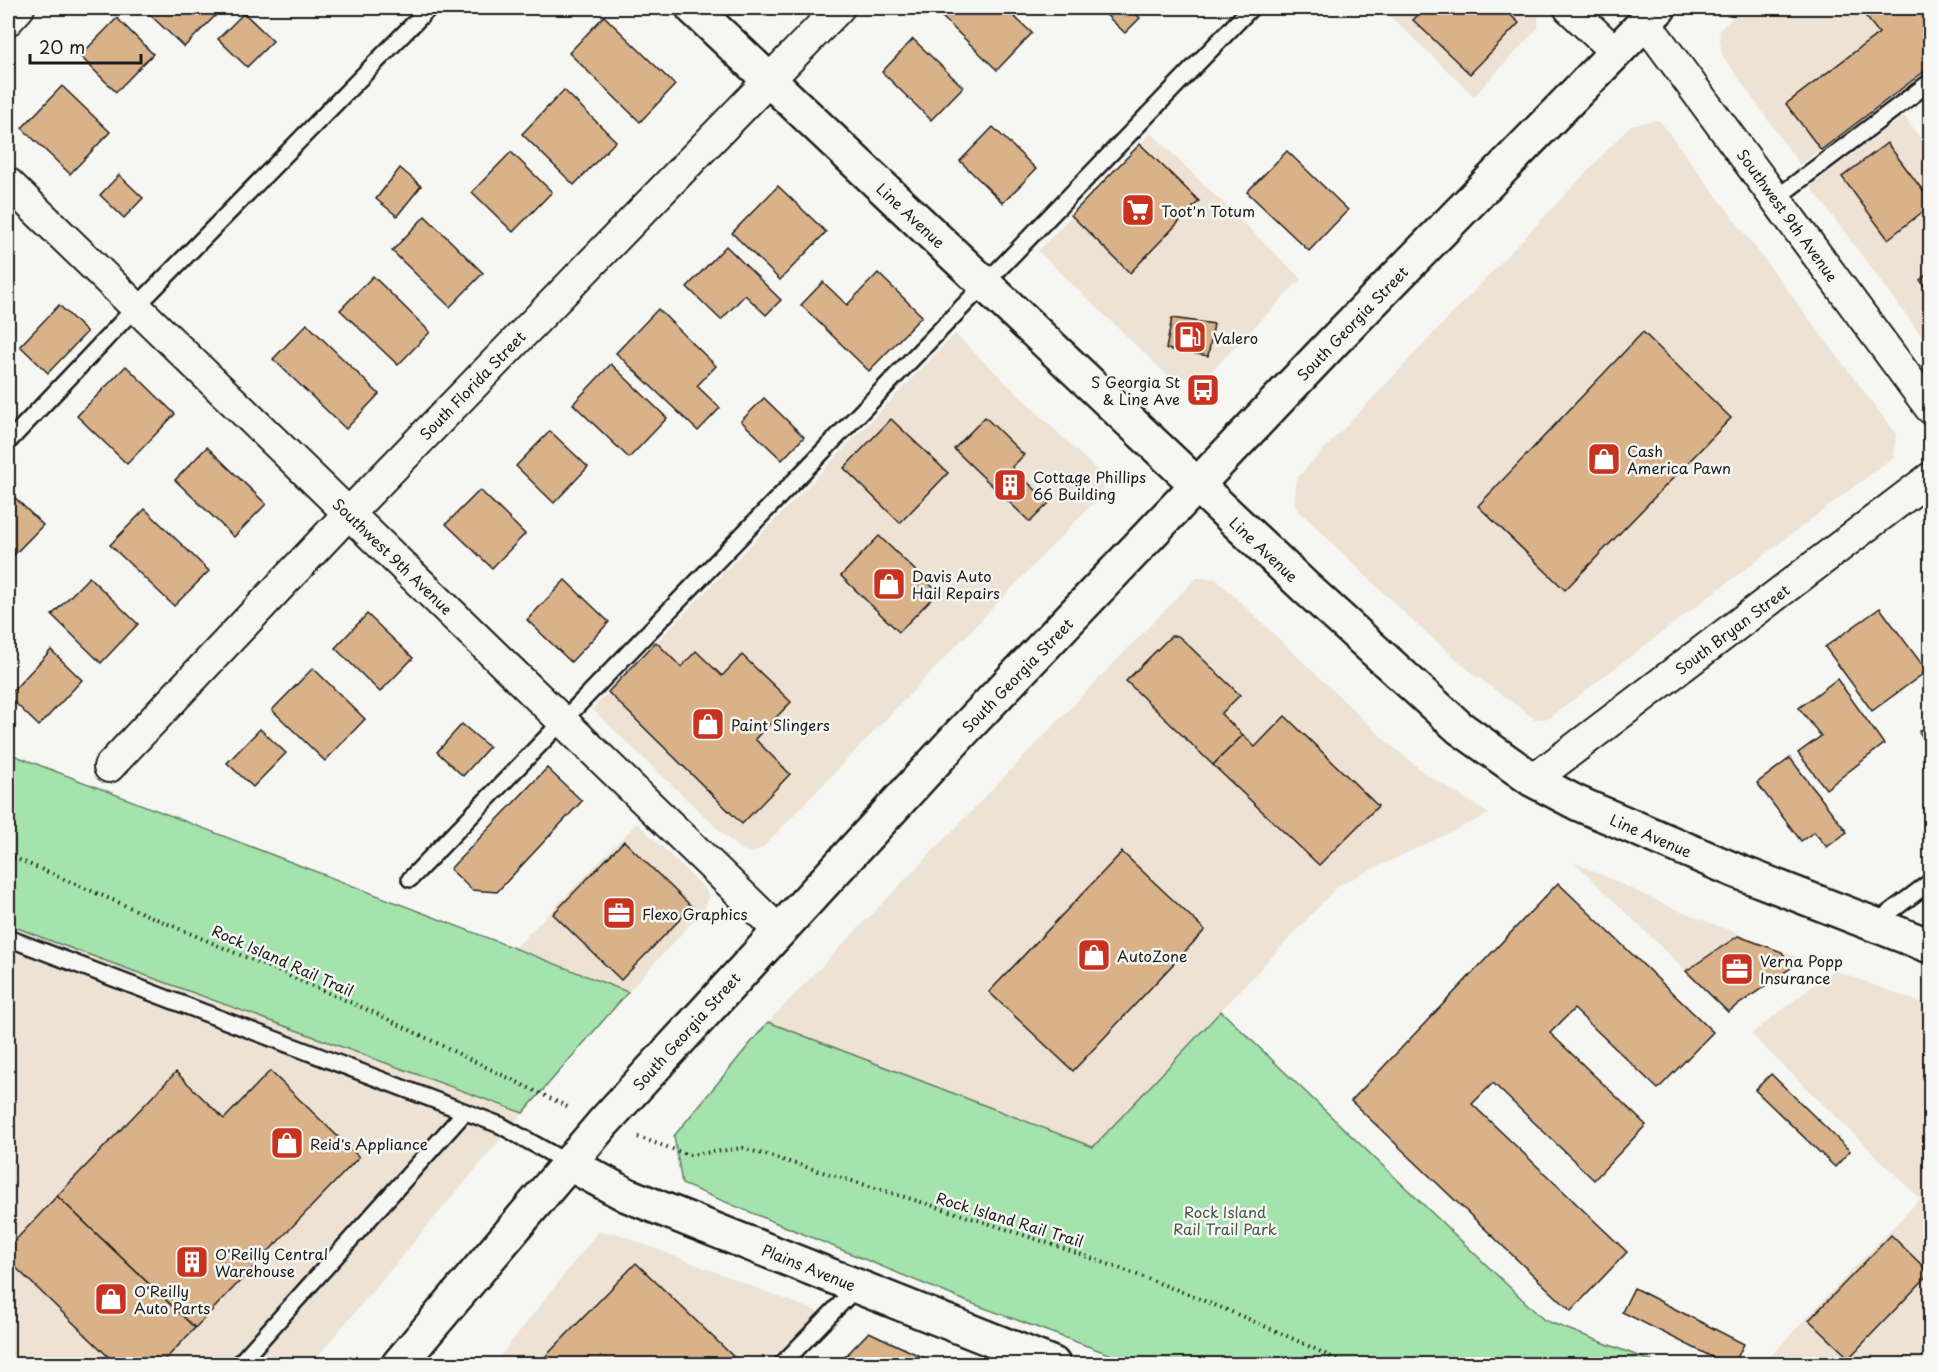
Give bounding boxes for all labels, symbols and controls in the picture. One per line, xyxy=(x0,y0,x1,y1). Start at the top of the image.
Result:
scale bar xyxy=(30,27,141,65)
text: 20 m xyxy=(39,33,85,60)
street label: Southwest 9th Avenue xyxy=(1732,144,1844,286)
street label: Line Avenue xyxy=(871,177,951,253)
supermarket icon: Toot'n Totum xyxy=(1120,192,1156,228)
place label: Toot'n Totum xyxy=(1161,199,1255,222)
street label: South Georgia Street xyxy=(1291,261,1413,385)
fuel station icon: Valero xyxy=(1172,319,1208,355)
street label: South Florida Street xyxy=(414,325,530,445)
place label: Valero xyxy=(1213,326,1258,349)
place label: S Georgia St & Line Ave xyxy=(1091,370,1180,410)
bus stop icon: S Georgia St & Line Ave xyxy=(1185,372,1221,408)
place label: Cash America Pawn xyxy=(1627,439,1731,479)
shop icon: Cash America Pawn xyxy=(1586,441,1622,477)
place label: Cottage Phillips 66 Building xyxy=(1033,465,1146,505)
building icon: Cottage Phillips 66 Building xyxy=(992,467,1028,503)
street label: Southwest 9th Avenue xyxy=(328,492,458,620)
street label: Line Avenue xyxy=(1224,511,1304,587)
place label: Davis Auto Hail Repairs xyxy=(912,564,1000,604)
shop icon: Davis Auto Hail Repairs xyxy=(871,566,907,602)
street label: South Bryan Street xyxy=(1670,578,1794,680)
street label: South Georgia Street xyxy=(956,613,1078,737)
shop icon: Paint Slingers xyxy=(690,706,726,742)
place label: Paint Slingers xyxy=(731,713,830,736)
street label: Line Avenue xyxy=(1607,807,1695,863)
office icon: Flexo Graphics xyxy=(601,895,637,931)
place label: Flexo Graphics xyxy=(642,902,748,925)
street label: Rock Island Rail Trail xyxy=(208,918,358,1002)
shop icon: AutoZone xyxy=(1076,937,1112,973)
place label: AutoZone xyxy=(1117,944,1187,967)
place label: Verna Popp Insurance xyxy=(1760,949,1843,989)
office icon: Verna Popp Insurance xyxy=(1719,951,1755,987)
street label: South Georgia Street xyxy=(627,967,745,1095)
shop icon: Reid's Appliance xyxy=(269,1125,305,1161)
place label: Reid's Appliance xyxy=(310,1132,428,1155)
street label: Rock Island Rail Trail xyxy=(933,1186,1087,1252)
park label: Rock Island Rail Trail Park xyxy=(1173,1200,1277,1240)
street label: Plains Avenue xyxy=(759,1238,859,1296)
place label: O'Reilly Central Warehouse xyxy=(215,1242,328,1282)
building icon: O'Reilly Central Warehouse xyxy=(174,1244,210,1280)
place label: O'Reilly Auto Parts xyxy=(134,1279,210,1319)
shop icon: O'Reilly Auto Parts xyxy=(93,1281,129,1317)

